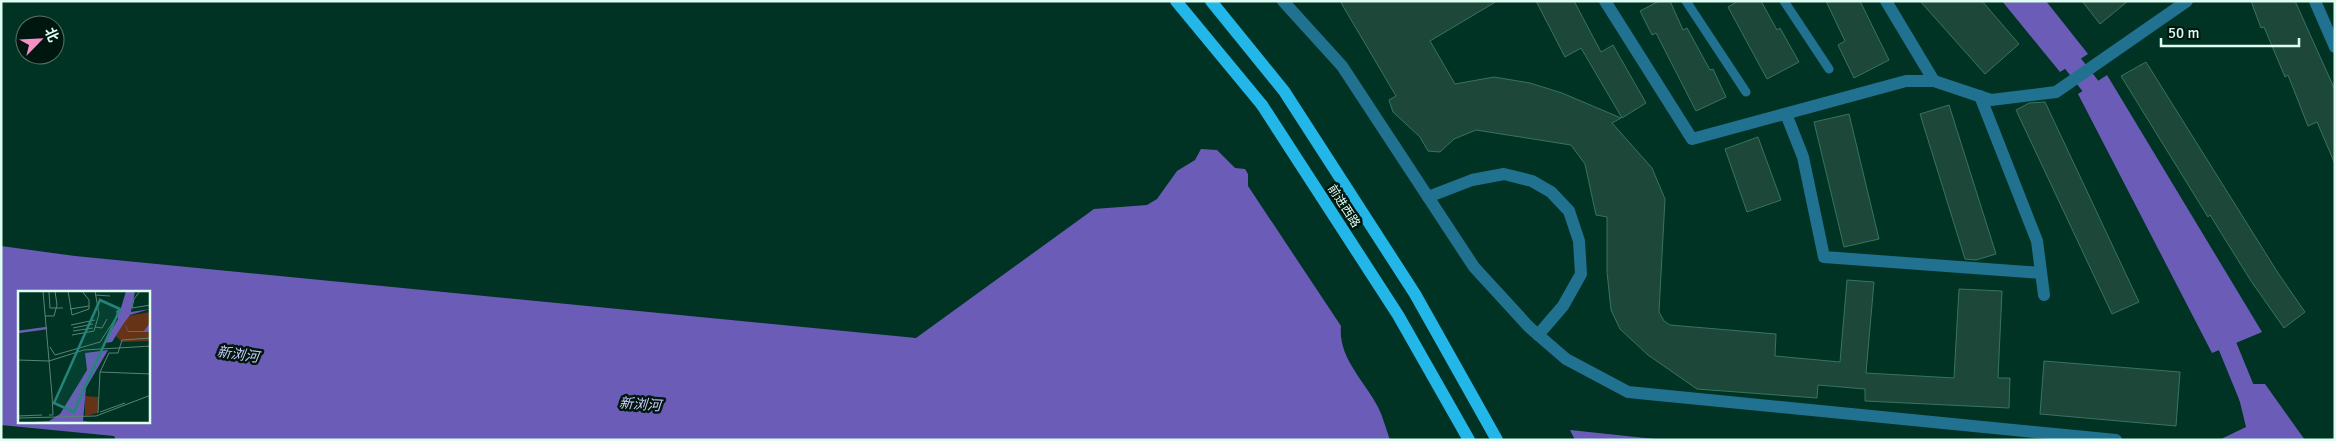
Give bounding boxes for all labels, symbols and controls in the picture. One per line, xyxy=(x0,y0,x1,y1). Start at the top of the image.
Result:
north arrow xyxy=(15,15,65,65)
scale bar xyxy=(2161,15,2298,47)
text: 50 m xyxy=(2168,24,2199,42)
text: 北 xyxy=(41,25,62,45)
street label: 前进西路 xyxy=(1324,182,1363,230)
inset map xyxy=(18,291,150,424)
water label: 新浏河 xyxy=(216,343,263,366)
water label: 新浏河 xyxy=(618,395,664,415)

